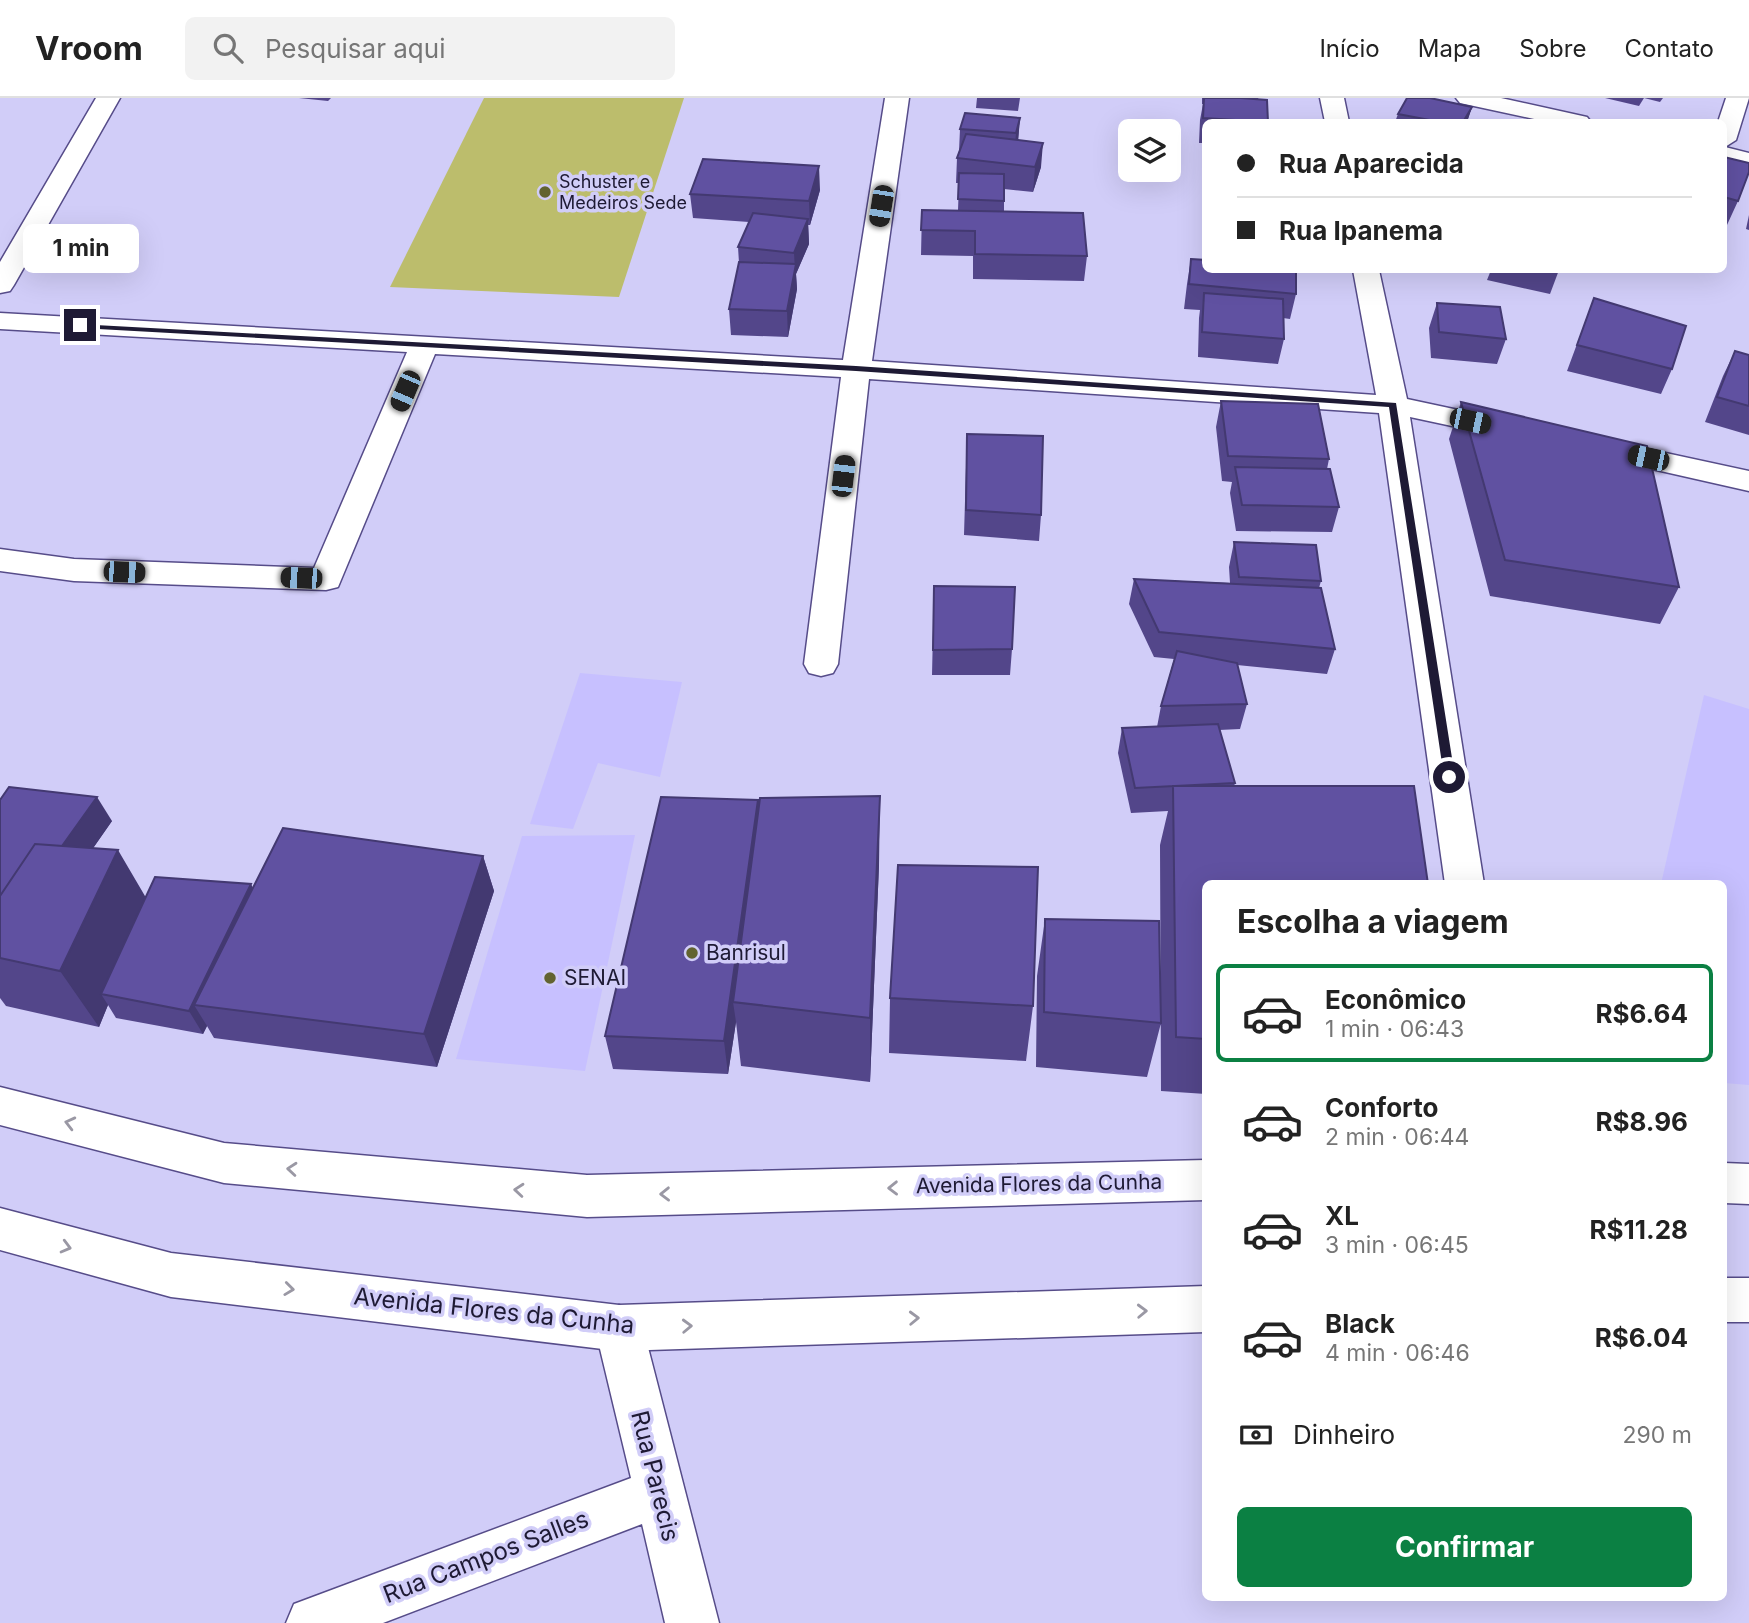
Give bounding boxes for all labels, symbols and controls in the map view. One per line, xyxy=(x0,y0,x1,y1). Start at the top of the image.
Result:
search box xyxy=(185,17,675,80)
text: Vroom xyxy=(35,28,143,68)
icon: search xyxy=(209,29,247,67)
text: Pesquisar aqui xyxy=(265,33,445,64)
text: Início xyxy=(1319,34,1380,63)
text: Mapa xyxy=(1418,34,1481,63)
text: Sobre xyxy=(1519,34,1586,63)
text: Contato xyxy=(1624,34,1714,63)
map controls xyxy=(1118,119,1181,182)
button: layers xyxy=(1118,119,1181,182)
text: Rua Aparecida xyxy=(1279,148,1464,179)
place label: Schuster e Medeiros Sede xyxy=(559,171,687,213)
marker: Schuster e Medeiros Sede xyxy=(537,184,553,200)
car xyxy=(868,184,895,228)
text: Rua Ipanema xyxy=(1279,215,1443,246)
callout: 1 min xyxy=(22,224,138,272)
text: 1 min xyxy=(53,234,109,262)
route end xyxy=(64,309,96,341)
car xyxy=(388,368,423,414)
car xyxy=(1448,406,1493,436)
car xyxy=(1626,443,1671,473)
car xyxy=(831,454,856,498)
car xyxy=(103,561,146,583)
car xyxy=(280,567,323,589)
route start xyxy=(1433,761,1465,793)
text: Escolha a viagem xyxy=(1237,902,1509,941)
place label: Banrisul xyxy=(706,940,786,965)
marker: Banrisul xyxy=(684,945,700,961)
place label: SENAI xyxy=(564,965,626,990)
marker: SENAI xyxy=(542,970,558,986)
icon: car xyxy=(1241,982,1304,1045)
text: Econômico xyxy=(1325,984,1466,1015)
text: R$6.64 xyxy=(1595,998,1688,1029)
text: 1 min · 06:43 xyxy=(1325,1015,1464,1043)
icon: car xyxy=(1241,1090,1304,1153)
text: Conforto xyxy=(1325,1092,1438,1123)
text: R$8.96 xyxy=(1595,1106,1688,1137)
one-way arrow xyxy=(64,1117,76,1131)
text: 2 min · 06:44 xyxy=(1325,1123,1469,1151)
one-way arrow xyxy=(286,1162,297,1177)
street label: Avenida Flores da Cunha xyxy=(916,1169,1162,1198)
one-way arrow xyxy=(887,1181,898,1196)
one-way arrow xyxy=(513,1183,524,1198)
one-way arrow xyxy=(659,1186,670,1202)
icon: car xyxy=(1241,1198,1304,1261)
text: XL xyxy=(1325,1200,1359,1231)
text: R$11.28 xyxy=(1589,1214,1688,1245)
text: 3 min · 06:45 xyxy=(1325,1231,1469,1259)
one-way arrow xyxy=(60,1238,72,1253)
one-way arrow xyxy=(283,1281,295,1296)
street label: Avenida Flores da Cunha xyxy=(352,1281,636,1340)
one-way arrow xyxy=(1136,1303,1147,1318)
icon: car xyxy=(1241,1306,1304,1369)
text: Black xyxy=(1325,1308,1395,1339)
one-way arrow xyxy=(909,1311,920,1326)
one-way arrow xyxy=(682,1319,693,1334)
text: R$6.04 xyxy=(1595,1322,1688,1353)
text: 4 min · 06:46 xyxy=(1325,1339,1470,1367)
street label: Rua Parecis xyxy=(625,1408,686,1544)
icon: cash xyxy=(1237,1416,1275,1454)
text: Dinheiro xyxy=(1293,1419,1395,1450)
text: 290 m xyxy=(1623,1421,1692,1449)
street label: Rua Campos Salles xyxy=(379,1504,593,1609)
button: Confirmar xyxy=(1237,1507,1692,1587)

